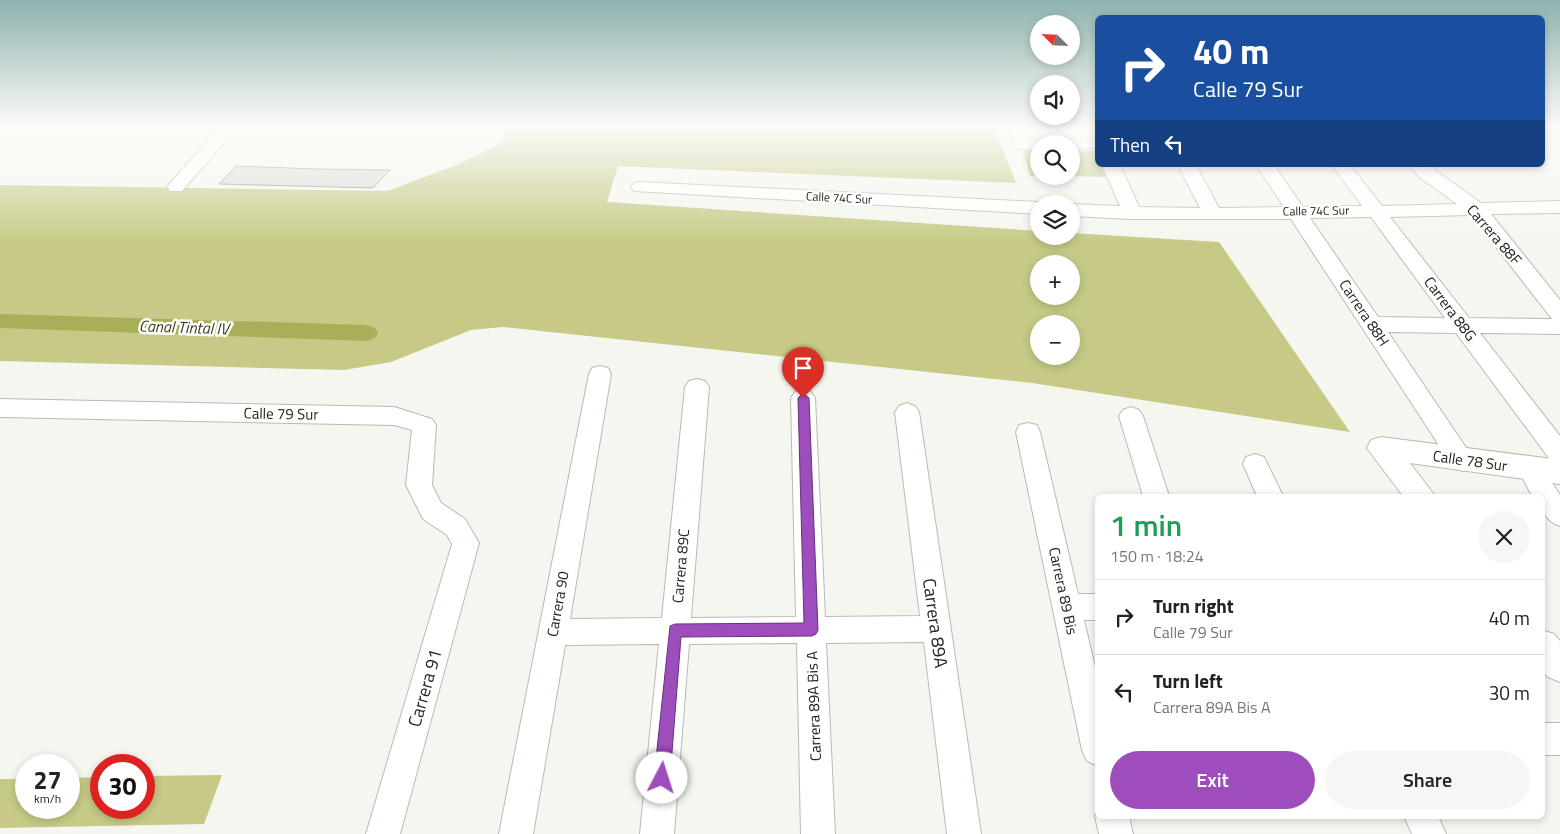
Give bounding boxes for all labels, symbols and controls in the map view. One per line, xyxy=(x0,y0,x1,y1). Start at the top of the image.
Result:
north arrow xyxy=(1030,15,1080,65)
map controls xyxy=(1030,15,1080,365)
text: 40 m xyxy=(1193,24,1269,78)
icon: right xyxy=(1110,35,1175,100)
text: Calle 79 Sur xyxy=(1193,72,1303,106)
button: sound xyxy=(1030,75,1080,125)
text: Then xyxy=(1110,130,1150,159)
icon: left xyxy=(1160,130,1188,158)
button: search xyxy=(1030,135,1080,185)
street label: Calle 74C Sur xyxy=(805,186,873,209)
button: layers xyxy=(1030,195,1080,245)
street label: Carrera 88F xyxy=(1461,199,1527,270)
street label: Calle 74C Sur xyxy=(1283,200,1349,221)
button: + xyxy=(1030,255,1080,305)
street label: Carrera 88G xyxy=(1418,272,1482,346)
street label: Carrera 88H xyxy=(1334,275,1395,351)
water label: Canal Tintal IV xyxy=(139,313,232,341)
button: − xyxy=(1030,315,1080,365)
pin xyxy=(782,347,824,398)
icon: arrive xyxy=(789,354,817,382)
street label: Calle 79 Sur xyxy=(243,401,319,426)
street label: Calle 78 Sur xyxy=(1431,444,1509,477)
text: 1 min xyxy=(1110,502,1182,548)
button: close xyxy=(1478,511,1530,563)
street label: Carrera 89C xyxy=(666,528,695,604)
text: 150 m · 18:24 xyxy=(1110,544,1204,568)
street label: Carrera 89 Bis xyxy=(1043,545,1084,637)
street label: Carrera 90 xyxy=(540,569,575,639)
street label: Carrera 89A xyxy=(916,576,955,670)
text: Turn right xyxy=(1153,591,1234,620)
icon: right xyxy=(1110,603,1138,631)
text: 40 m xyxy=(1489,603,1530,632)
text: Calle 79 Sur xyxy=(1153,620,1233,644)
street label: Carrera 91 xyxy=(401,646,448,730)
street label: Carrera 89A Bis A xyxy=(800,650,827,762)
text: Turn left xyxy=(1153,666,1223,695)
icon: left xyxy=(1110,678,1138,706)
text: 30 m xyxy=(1489,678,1530,707)
text: Carrera 89A Bis A xyxy=(1153,695,1271,719)
position arrow xyxy=(635,751,687,803)
button: Exit xyxy=(1110,751,1315,809)
button: Share xyxy=(1325,751,1530,809)
speed limit sign: 30 xyxy=(90,754,155,819)
text: 27 xyxy=(33,761,62,799)
text: km/h xyxy=(34,789,61,808)

